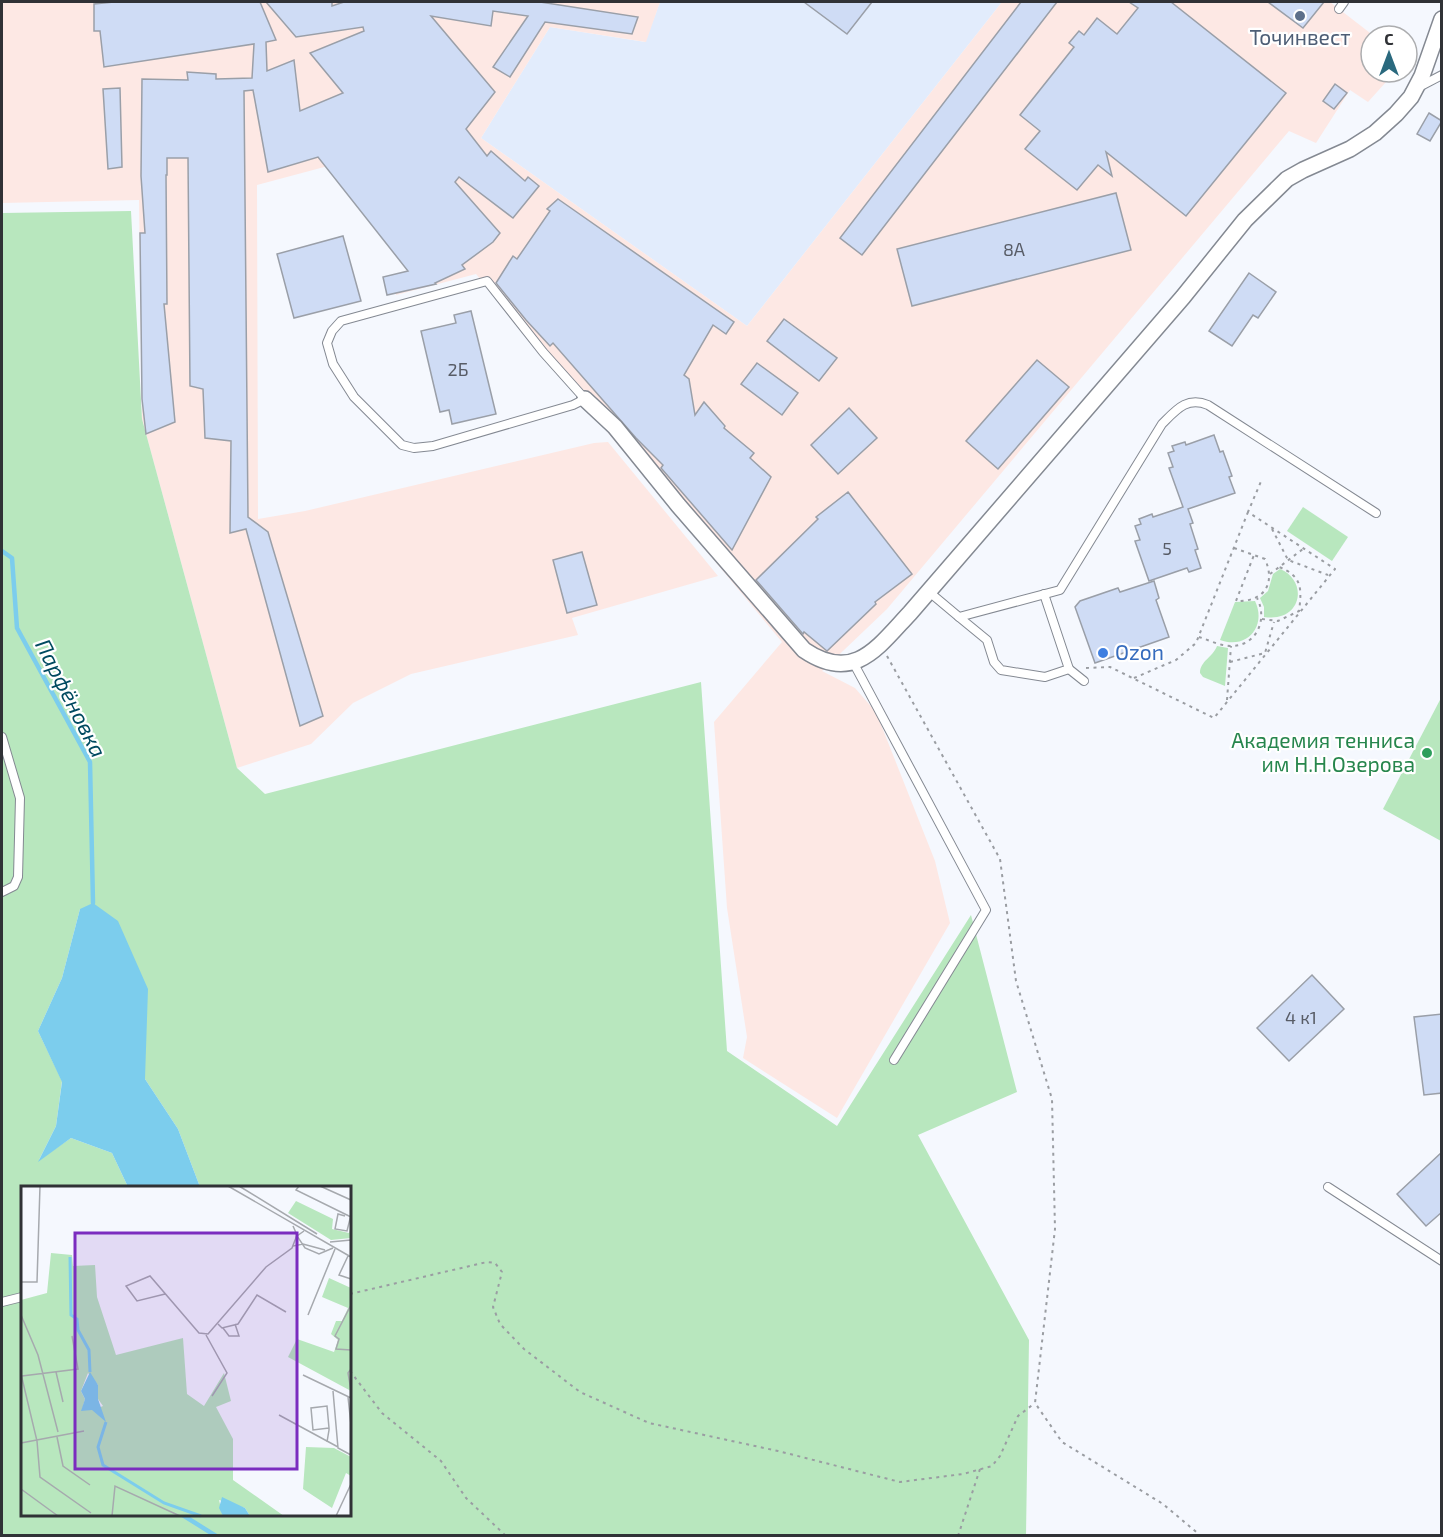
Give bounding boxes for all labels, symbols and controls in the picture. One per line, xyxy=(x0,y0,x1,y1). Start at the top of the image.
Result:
marker: Точинвест xyxy=(1293,9,1307,23)
place label: Точинвест xyxy=(1249,24,1351,49)
north arrow xyxy=(1359,24,1419,84)
text: С xyxy=(1384,29,1394,48)
house number: 8А xyxy=(1003,238,1026,260)
house number: 2Б xyxy=(448,358,468,380)
house number: 5 xyxy=(1162,537,1172,559)
water label: Парфёновка xyxy=(31,634,113,761)
place label: Ozon xyxy=(1115,639,1164,664)
marker: Ozon xyxy=(1096,646,1110,660)
place label: Академия тенниса им Н.Н.Озерова xyxy=(1231,727,1415,776)
marker: Академия тенниса им Н.Н.Озерова xyxy=(1420,746,1434,760)
house number: 4 к1 xyxy=(1285,1006,1317,1028)
inset map xyxy=(21,1186,351,1516)

